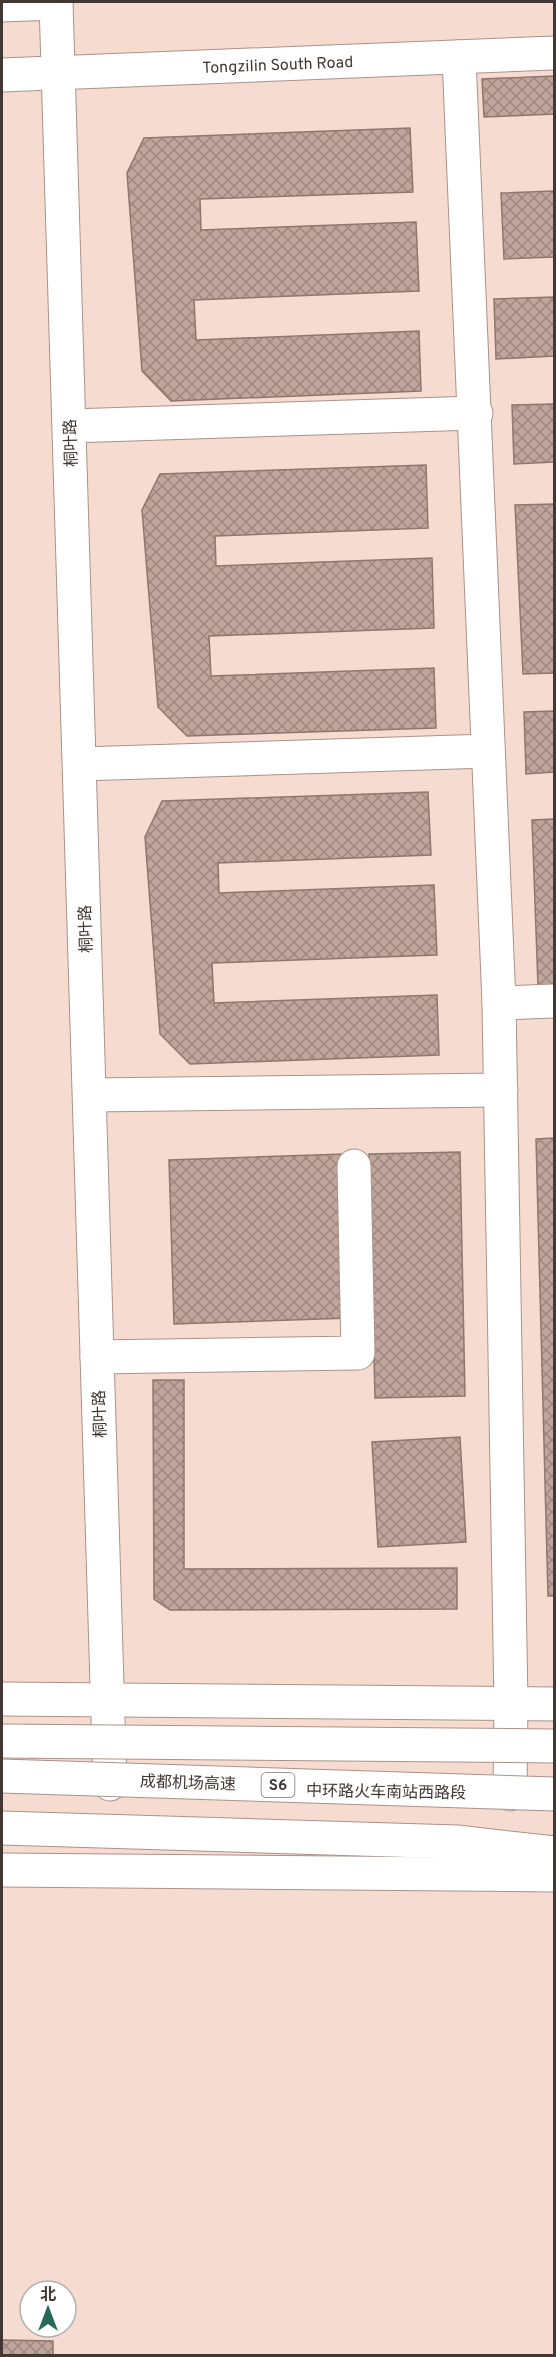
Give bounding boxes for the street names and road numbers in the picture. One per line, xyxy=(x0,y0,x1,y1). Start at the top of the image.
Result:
street label: Tongzilin South Road xyxy=(202,53,354,79)
street label: 桐叶路 xyxy=(61,419,83,467)
street label: 桐叶路 xyxy=(76,905,98,953)
street label: 桐叶路 xyxy=(90,1390,112,1438)
street label: 成都机场高速 xyxy=(140,1772,236,1796)
road number: S6 xyxy=(262,1773,294,1797)
street label: 中环路火车南站西路段 xyxy=(306,1782,466,1804)

